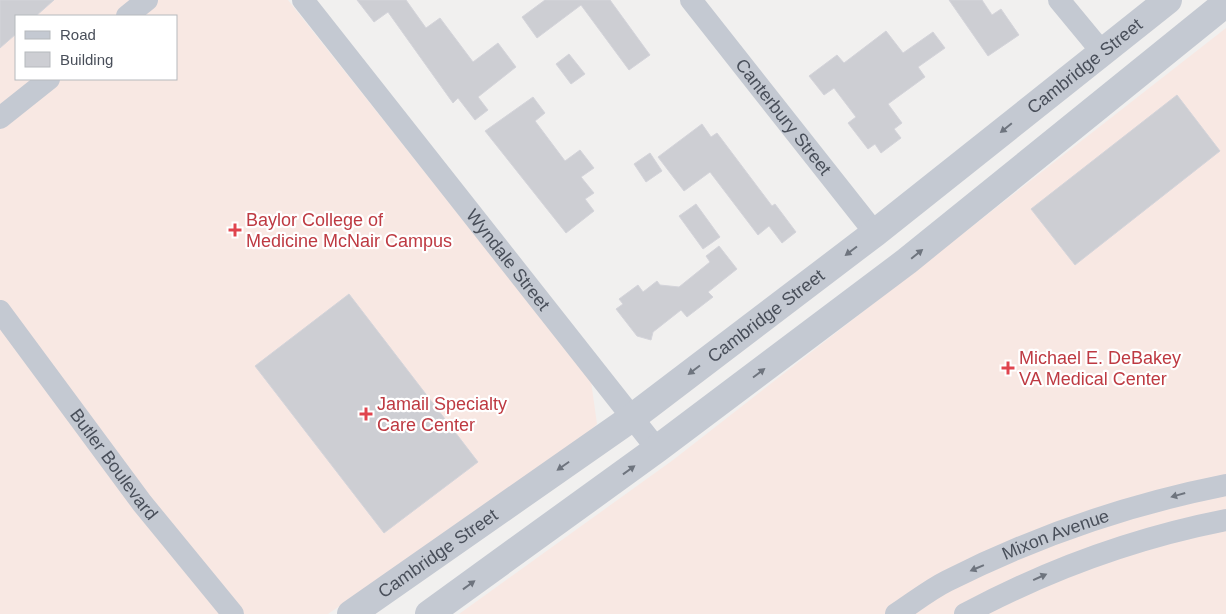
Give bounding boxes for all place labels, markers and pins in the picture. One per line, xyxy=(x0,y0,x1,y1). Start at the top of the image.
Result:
place label: Baylor College of Medicine McNair Campus xyxy=(246,210,452,251)
marker: Baylor College of Medicine McNair Campus xyxy=(228,223,242,237)
place label: Michael E. DeBakey VA Medical Center xyxy=(1019,348,1181,389)
marker: Michael E. DeBakey VA Medical Center xyxy=(1001,361,1015,375)
place label: Jamail Specialty Care Center xyxy=(377,394,507,435)
marker: Jamail Specialty Care Center xyxy=(359,407,373,421)

